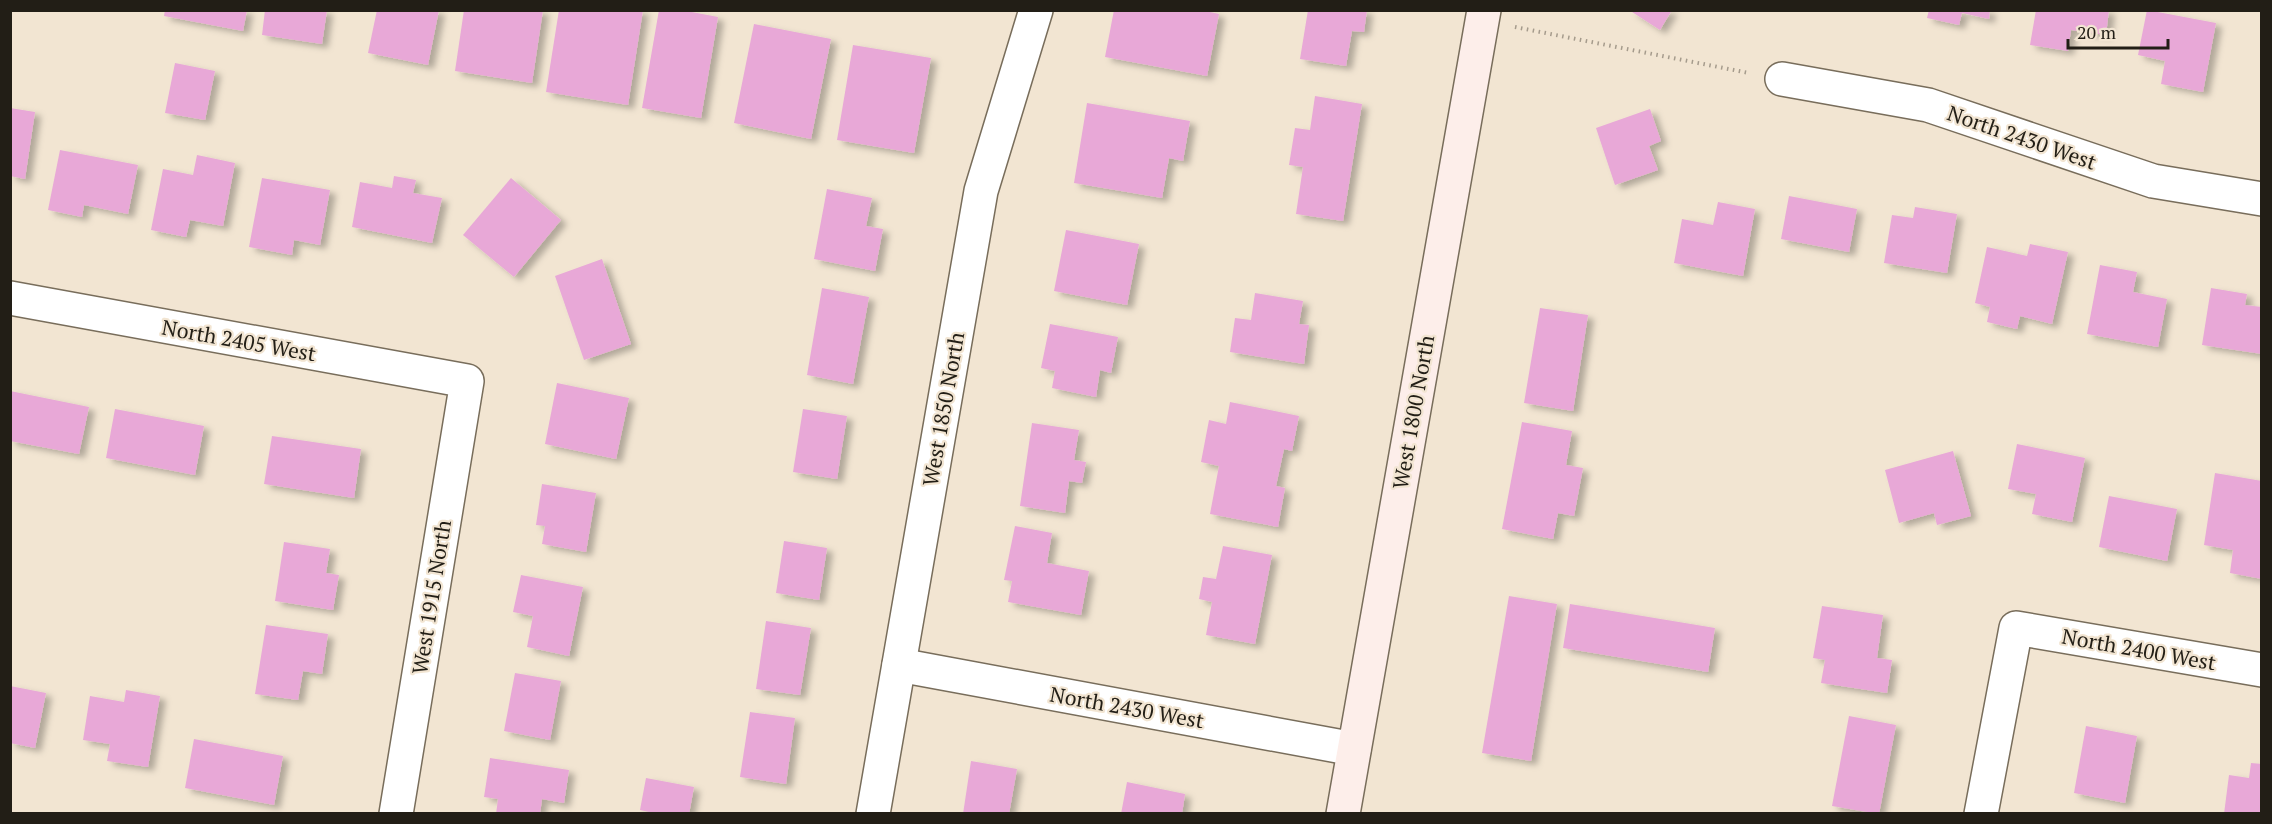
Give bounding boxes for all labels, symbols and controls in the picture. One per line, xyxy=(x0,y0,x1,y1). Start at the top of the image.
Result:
scale bar xyxy=(2068,12,2168,50)
text: 20 m xyxy=(2077,20,2117,44)
street label: North 2430 West xyxy=(1944,98,2100,176)
street label: North 2405 West xyxy=(160,313,318,367)
street label: West 1850 North xyxy=(916,330,970,488)
street label: West 1800 North xyxy=(1386,333,1440,491)
street label: West 1915 North xyxy=(405,518,457,676)
street label: North 2400 West xyxy=(2060,622,2218,676)
street label: North 2430 West xyxy=(1048,680,1206,734)

